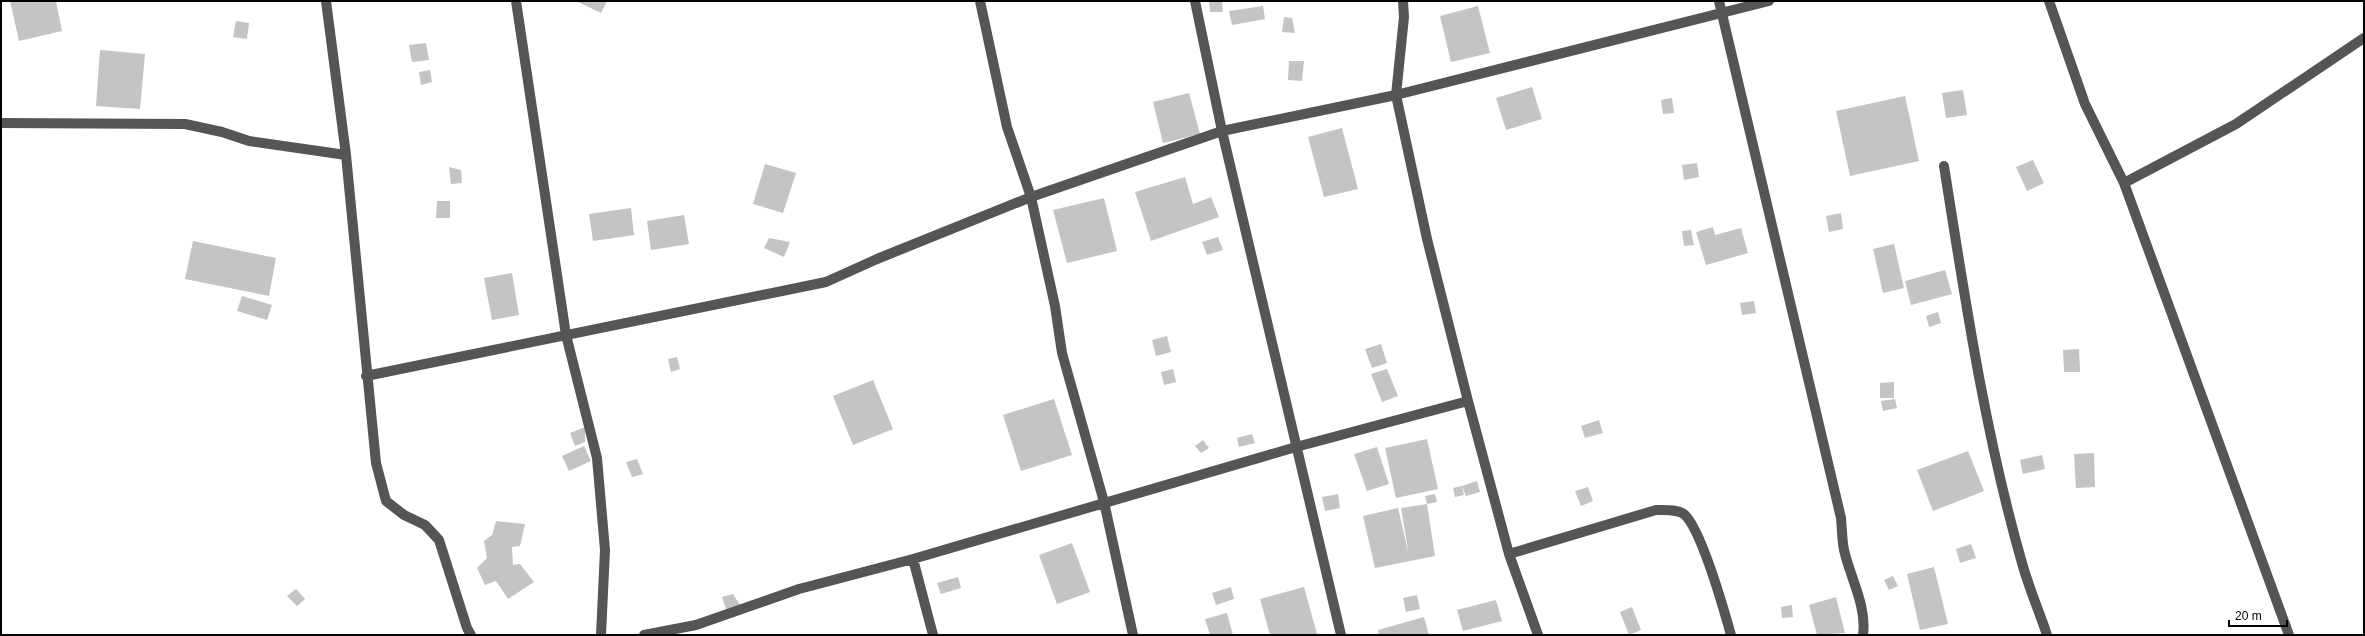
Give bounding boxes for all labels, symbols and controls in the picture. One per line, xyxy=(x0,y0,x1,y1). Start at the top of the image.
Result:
scale bar xyxy=(2229,602,2287,628)
text: 20 m xyxy=(2235,609,2262,623)

